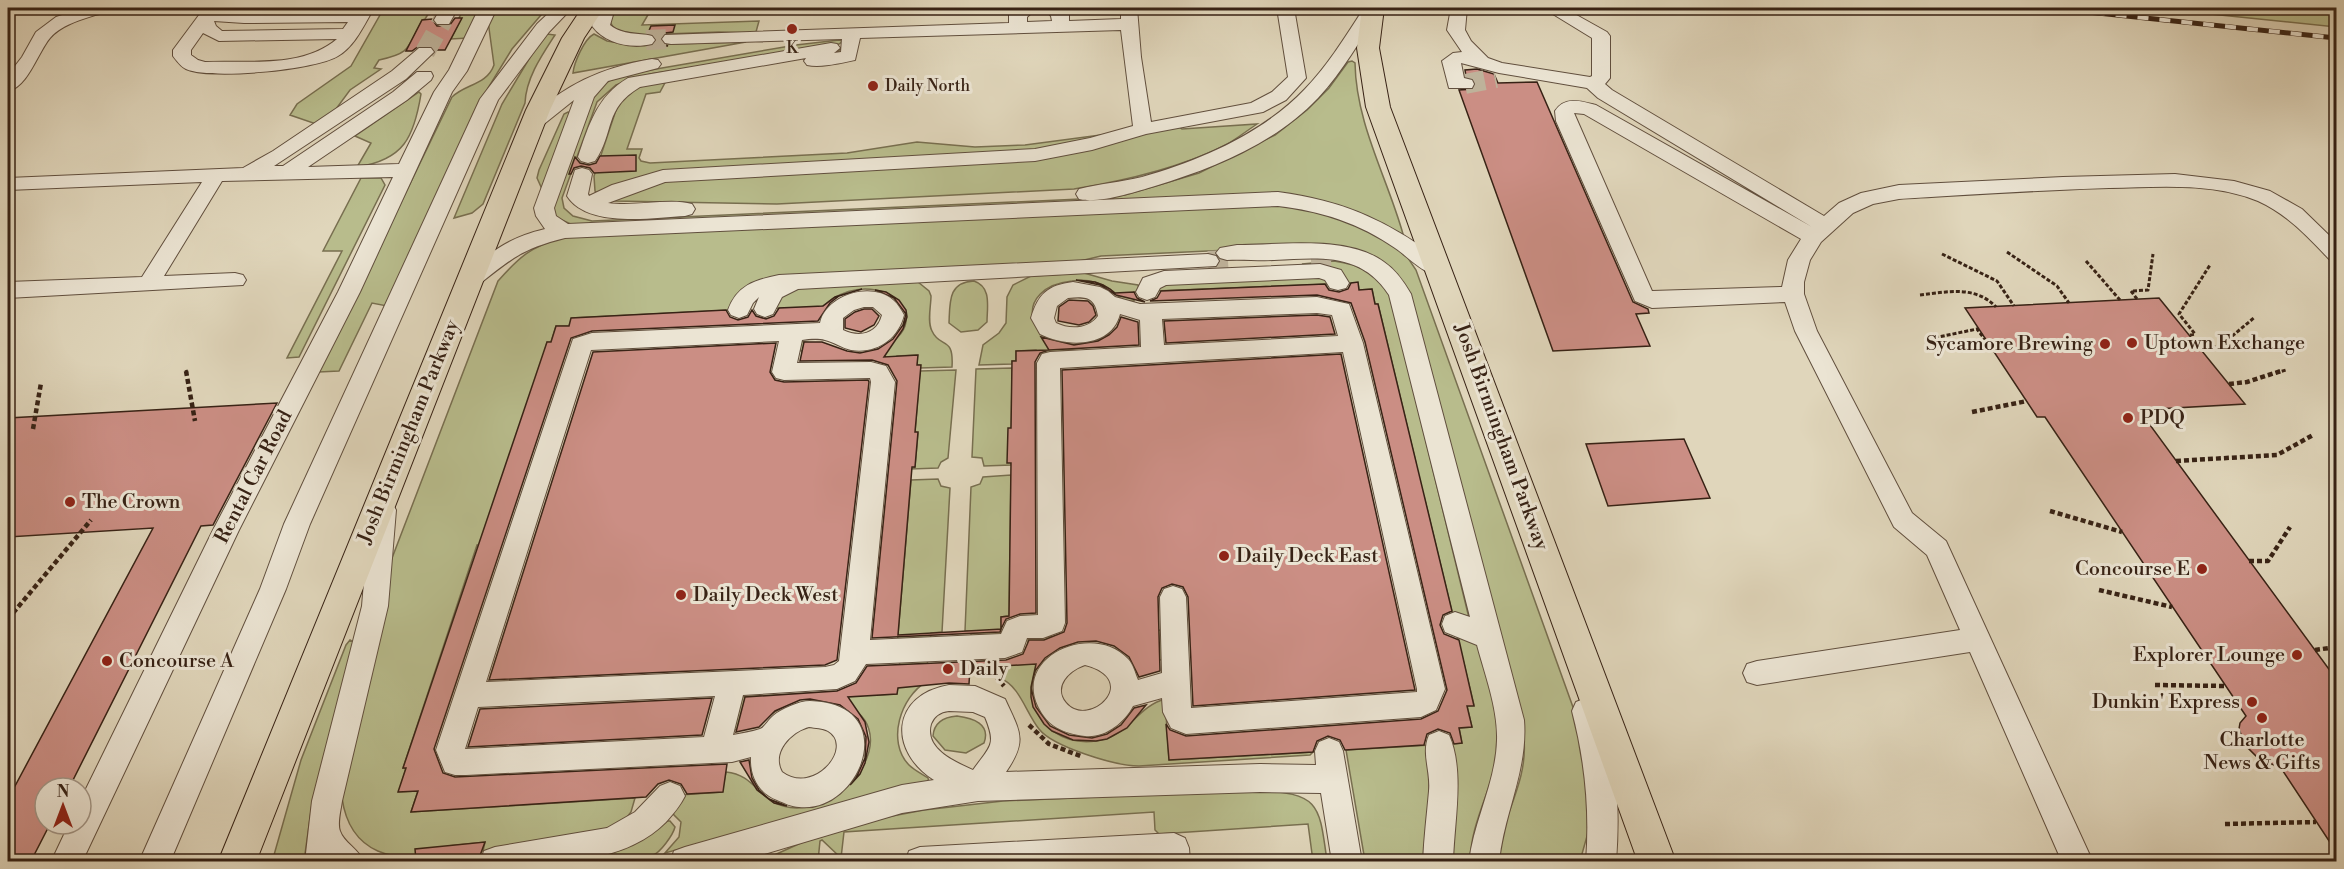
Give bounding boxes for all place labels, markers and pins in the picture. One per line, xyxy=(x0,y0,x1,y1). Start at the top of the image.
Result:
marker: K xyxy=(785,22,799,36)
place label: K xyxy=(786,38,799,58)
place label: Daily North xyxy=(885,76,971,96)
marker: Daily North xyxy=(866,79,880,93)
place label: Uptown Exchange xyxy=(2144,331,2305,356)
place label: Sycamore Brewing xyxy=(1926,332,2094,357)
marker: Uptown Exchange xyxy=(2125,336,2139,350)
marker: Sycamore Brewing xyxy=(2098,337,2112,351)
place label: PDQ xyxy=(2140,406,2185,431)
marker: PDQ xyxy=(2121,411,2135,425)
place label: The Crown xyxy=(82,490,181,515)
marker: The Crown xyxy=(63,495,77,509)
place label: Daily Deck East xyxy=(1236,544,1378,569)
marker: Daily Deck East xyxy=(1217,549,1231,563)
place label: Concourse E xyxy=(2075,557,2190,582)
marker: Concourse E xyxy=(2195,562,2209,576)
place label: Daily Deck West xyxy=(693,583,838,608)
marker: Daily Deck West xyxy=(674,588,688,602)
place label: Explorer Lounge xyxy=(2133,643,2285,668)
marker: Explorer Lounge xyxy=(2290,648,2304,662)
place label: Concourse A xyxy=(119,649,235,674)
marker: Concourse A xyxy=(100,654,114,668)
place label: Daily xyxy=(960,657,1008,682)
marker: Daily xyxy=(941,662,955,676)
place label: Dunkin' Express xyxy=(2092,690,2240,715)
marker: Dunkin' Express xyxy=(2245,695,2259,709)
marker: Charlotte News & Gifts xyxy=(2255,711,2269,725)
place label: Charlotte News & Gifts xyxy=(2204,728,2320,776)

